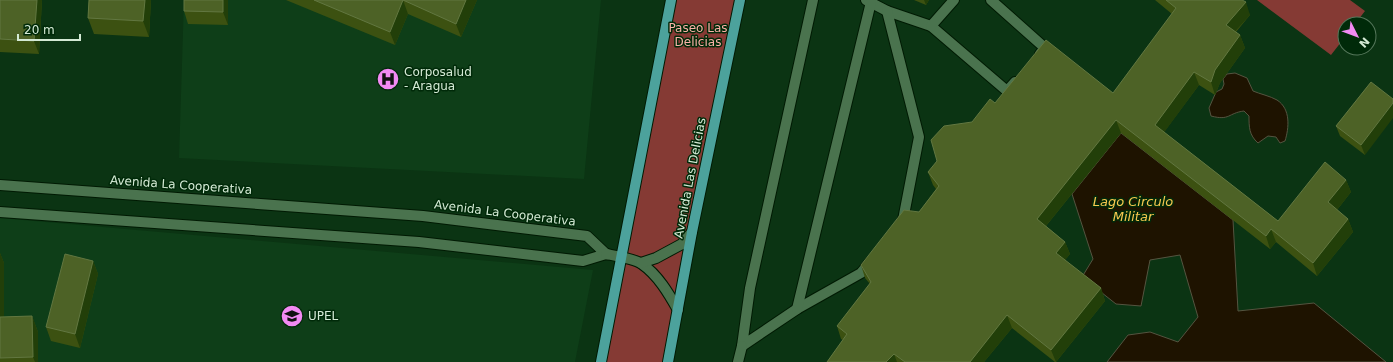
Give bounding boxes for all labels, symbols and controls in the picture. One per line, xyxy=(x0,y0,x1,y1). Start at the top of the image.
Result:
scale bar xyxy=(18,16,80,42)
north arrow xyxy=(1337,16,1377,56)
park label: Paseo Las Delicias xyxy=(668,21,728,49)
text: 20 m xyxy=(24,23,55,37)
text: N xyxy=(1356,35,1372,50)
place label: Corposalud - Aragua xyxy=(404,65,472,93)
hospital icon: Corposalud - Aragua xyxy=(375,66,401,92)
street label: Avenida Las Delicias xyxy=(671,116,709,240)
street label: Avenida La Cooperativa xyxy=(109,173,253,197)
water label: Lago Circulo Militar xyxy=(1093,194,1173,224)
street label: Avenida La Cooperativa xyxy=(433,197,577,229)
school or university icon: UPEL xyxy=(279,303,305,329)
place label: UPEL xyxy=(308,309,339,323)

